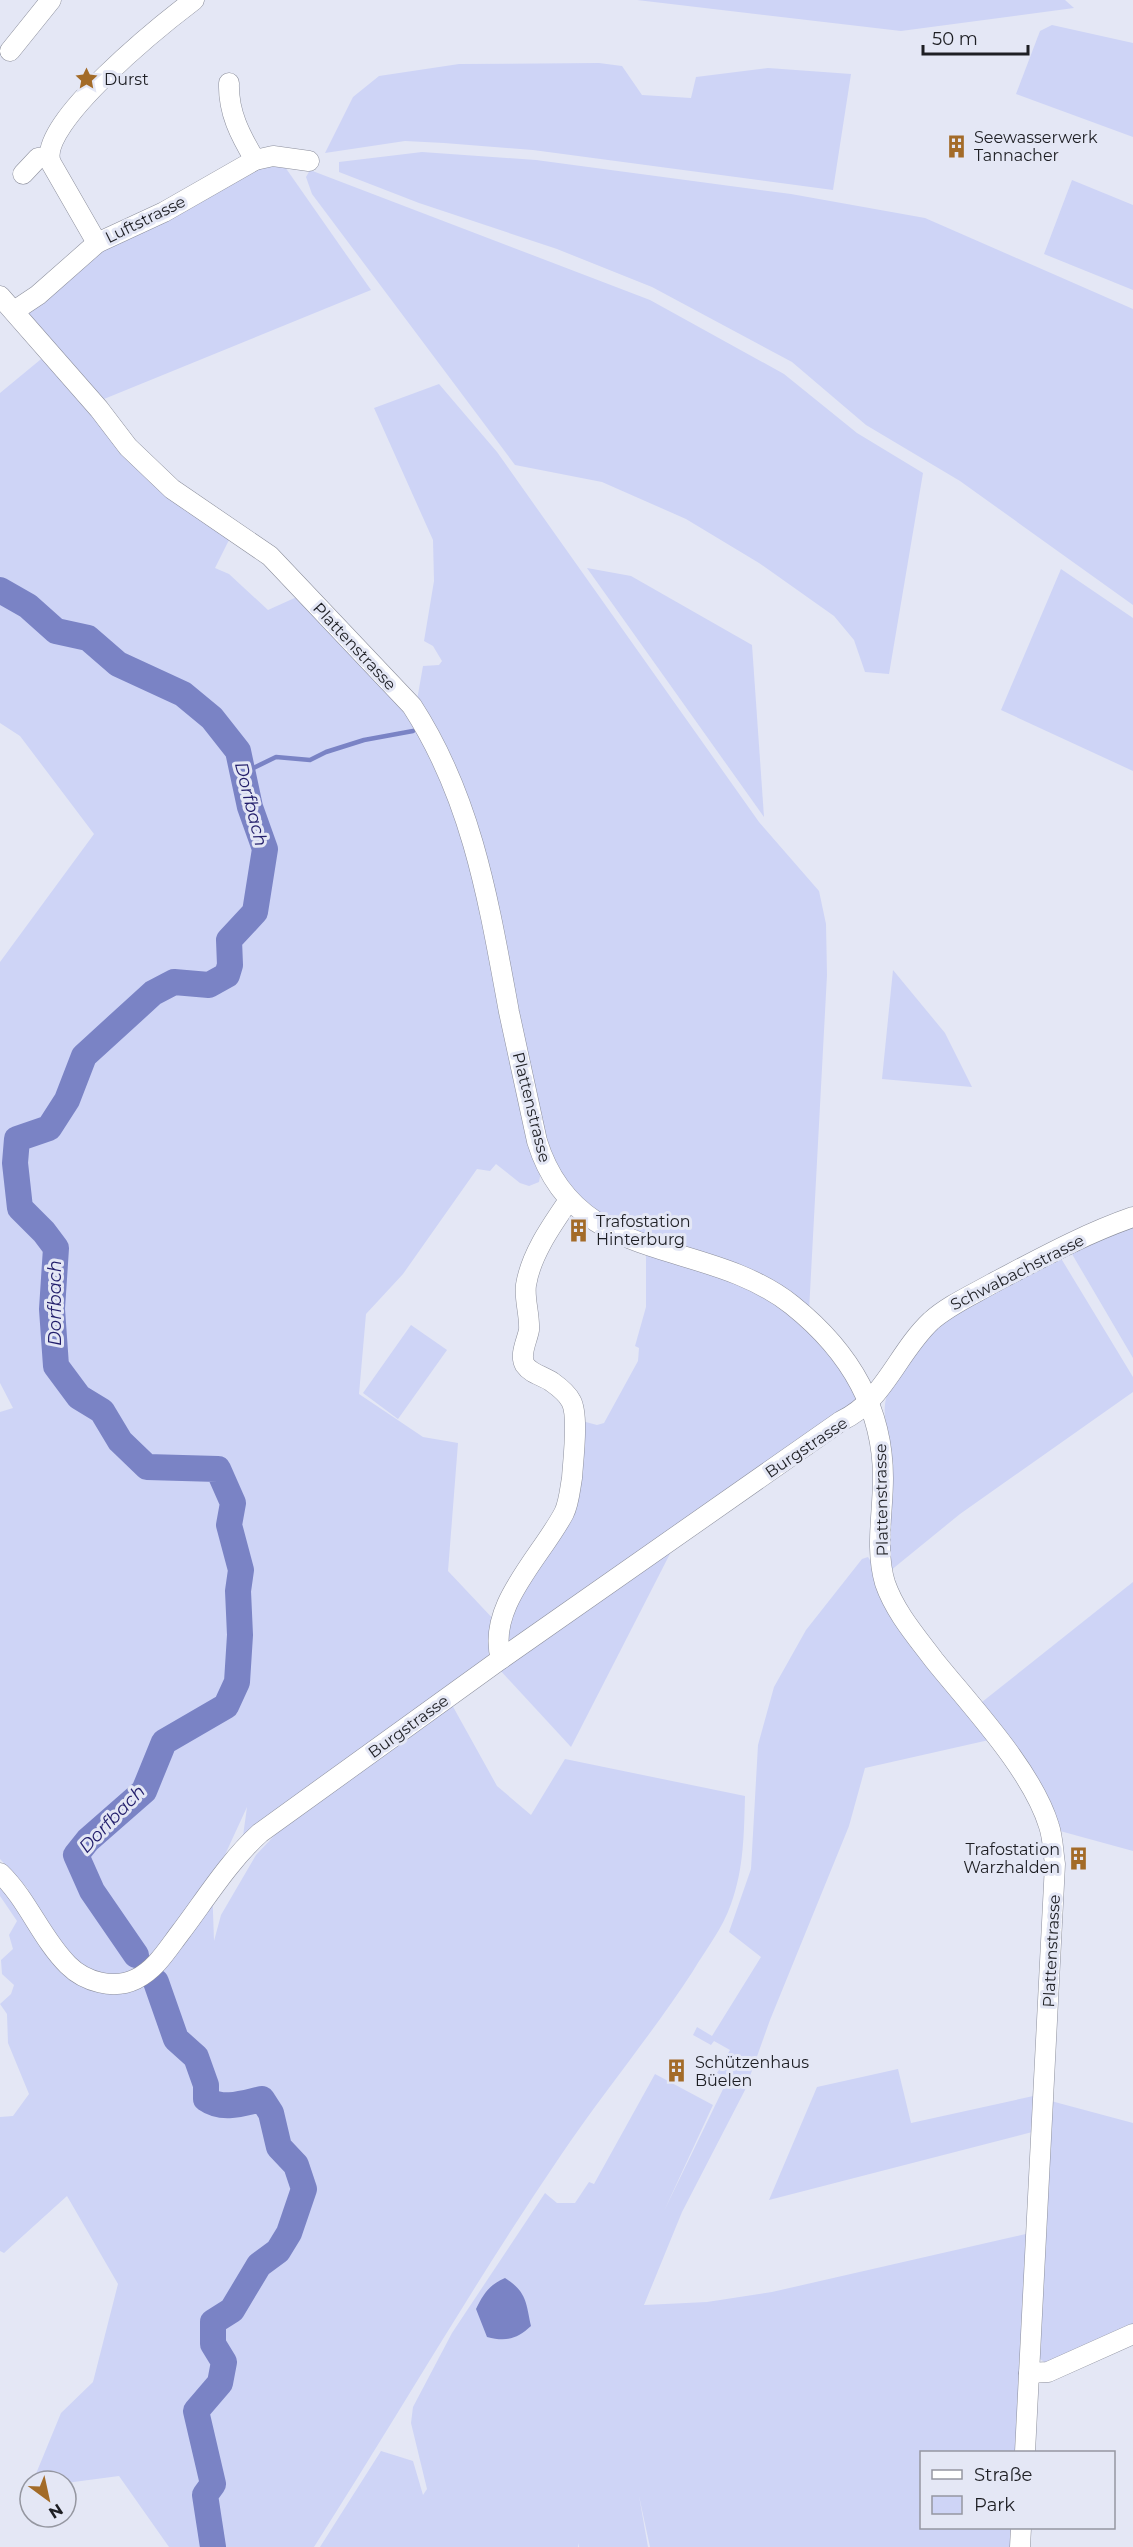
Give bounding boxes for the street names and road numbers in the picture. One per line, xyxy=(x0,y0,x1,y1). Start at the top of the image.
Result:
street label: Luftstrasse xyxy=(102,192,188,247)
street label: Plattenstrasse xyxy=(309,599,400,694)
street label: Plattenstrasse xyxy=(509,1050,554,1164)
street label: Schwabachstrasse xyxy=(947,1231,1087,1314)
street label: Burgstrasse xyxy=(762,1413,851,1482)
street label: Plattenstrasse xyxy=(871,1443,892,1557)
street label: Burgstrasse xyxy=(364,1691,452,1762)
street label: Plattenstrasse xyxy=(1039,1894,1064,2008)

